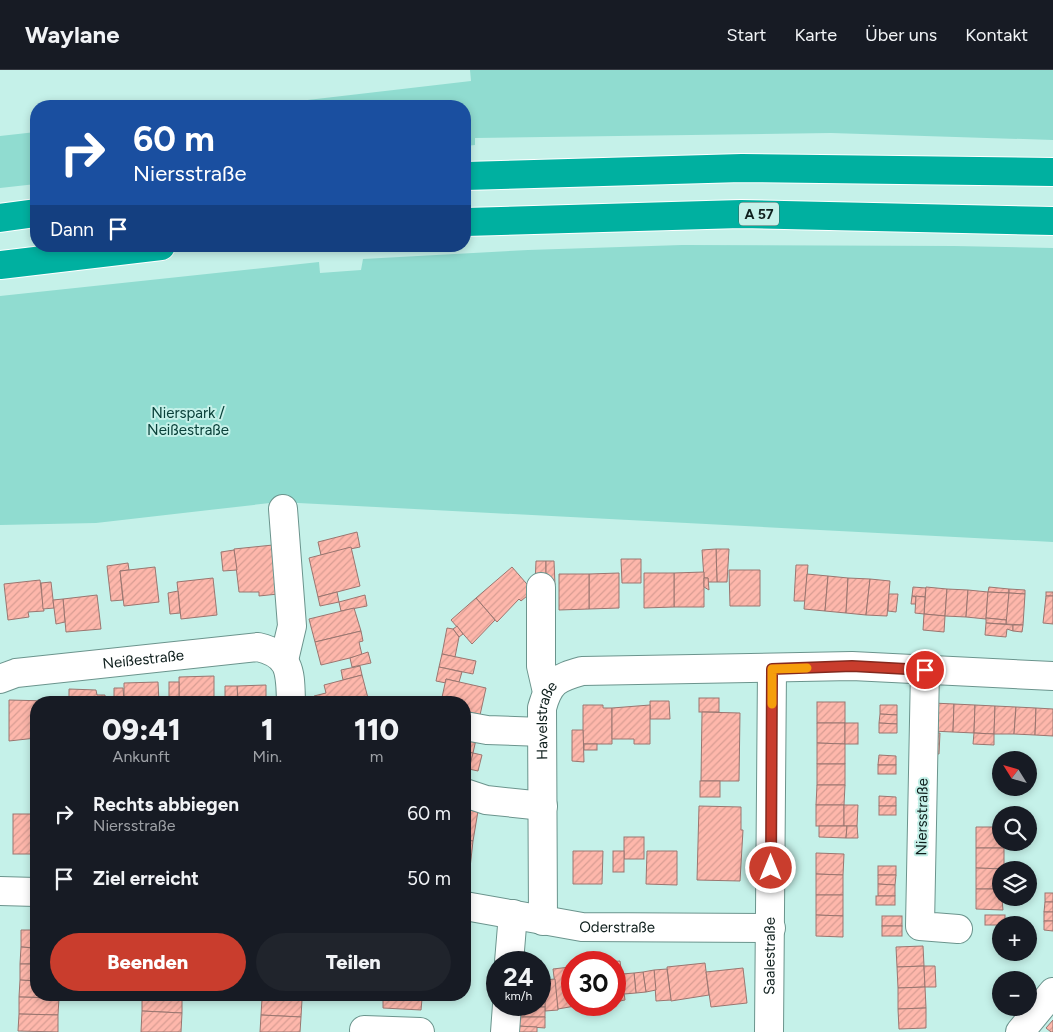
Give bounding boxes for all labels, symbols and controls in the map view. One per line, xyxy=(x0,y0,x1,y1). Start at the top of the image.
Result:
text: Waylane xyxy=(25,20,120,49)
text: Start xyxy=(727,24,766,46)
text: Karte xyxy=(794,24,837,46)
text: Über uns xyxy=(865,24,937,46)
text: Kontakt xyxy=(965,24,1028,46)
text: 60 m xyxy=(133,118,215,160)
icon: right xyxy=(50,120,115,185)
text: Niersstraße xyxy=(133,160,246,187)
road number: A 57 xyxy=(739,202,779,226)
icon: arrive xyxy=(104,215,132,243)
text: Dann xyxy=(50,218,94,241)
park label: Nierspark / Neißestraße xyxy=(147,404,229,439)
street label: Neißestraße xyxy=(101,646,185,673)
pin xyxy=(904,649,946,691)
icon: arrive xyxy=(911,656,939,684)
street label: Havelstraße xyxy=(533,677,561,760)
text: 09:41 xyxy=(102,711,181,748)
text: 1 xyxy=(261,711,274,748)
text: 110 xyxy=(354,711,399,748)
text: Ankunft xyxy=(113,747,170,766)
text: Min. xyxy=(253,747,282,766)
text: m xyxy=(370,747,383,766)
north arrow xyxy=(992,751,1038,796)
map controls xyxy=(992,751,1037,1016)
street label: Niersstraße xyxy=(912,778,932,856)
text: Rechts abbiegen xyxy=(93,793,239,816)
icon: right xyxy=(50,800,78,828)
text: 60 m xyxy=(407,802,451,825)
button: search xyxy=(992,806,1037,851)
text: Niersstraße xyxy=(93,816,176,835)
position arrow xyxy=(744,841,796,893)
button: layers xyxy=(992,861,1037,906)
icon: arrive xyxy=(50,865,78,893)
text: Ziel erreicht xyxy=(93,867,199,890)
text: 50 m xyxy=(407,867,451,890)
button: + xyxy=(992,916,1037,961)
street label: Saalestraße xyxy=(760,917,779,995)
street label: Oderstraße xyxy=(579,918,655,936)
button: Beenden xyxy=(50,933,246,991)
button: Teilen xyxy=(256,933,451,991)
speed limit sign: 30 xyxy=(561,951,626,1016)
text: 24 xyxy=(503,962,534,992)
button: − xyxy=(992,971,1037,1016)
text: km/h xyxy=(505,989,532,1003)

